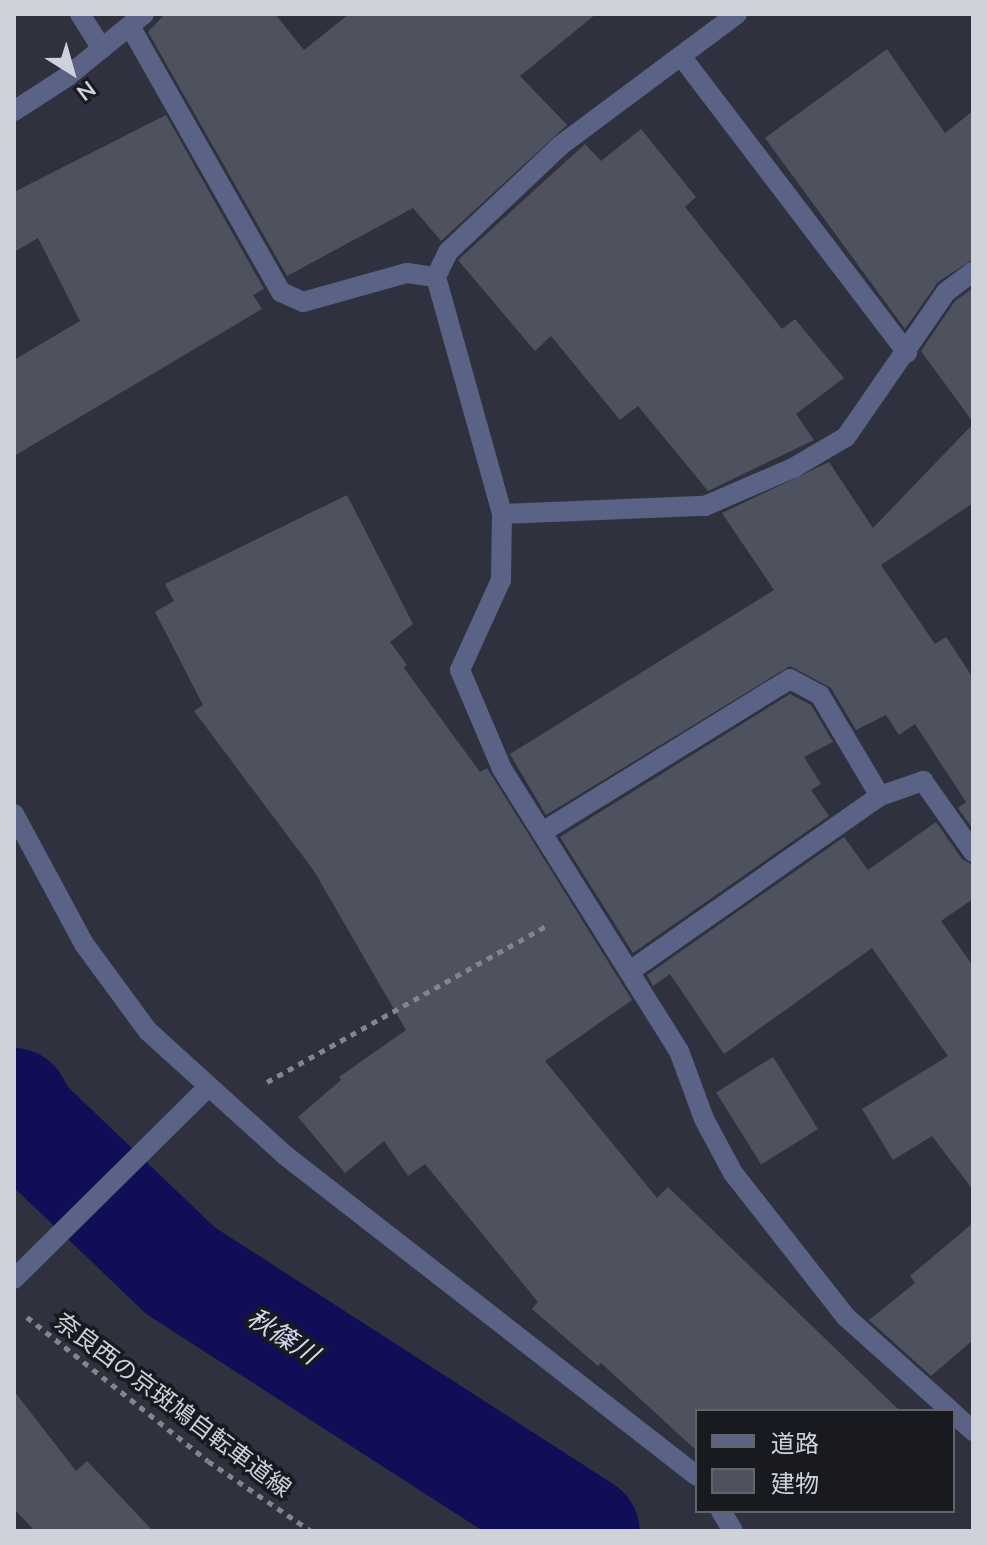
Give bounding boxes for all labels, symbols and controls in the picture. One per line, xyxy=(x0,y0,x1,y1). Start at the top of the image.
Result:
north arrow xyxy=(32,32,112,112)
text: N xyxy=(71,75,102,107)
water label: 秋篠川 xyxy=(242,1302,324,1370)
street label: 奈良西の京斑鳩自転車道線 xyxy=(49,1307,297,1503)
legend xyxy=(695,1409,955,1513)
text: 道路 xyxy=(771,1428,819,1458)
text: 建物 xyxy=(771,1468,819,1498)

